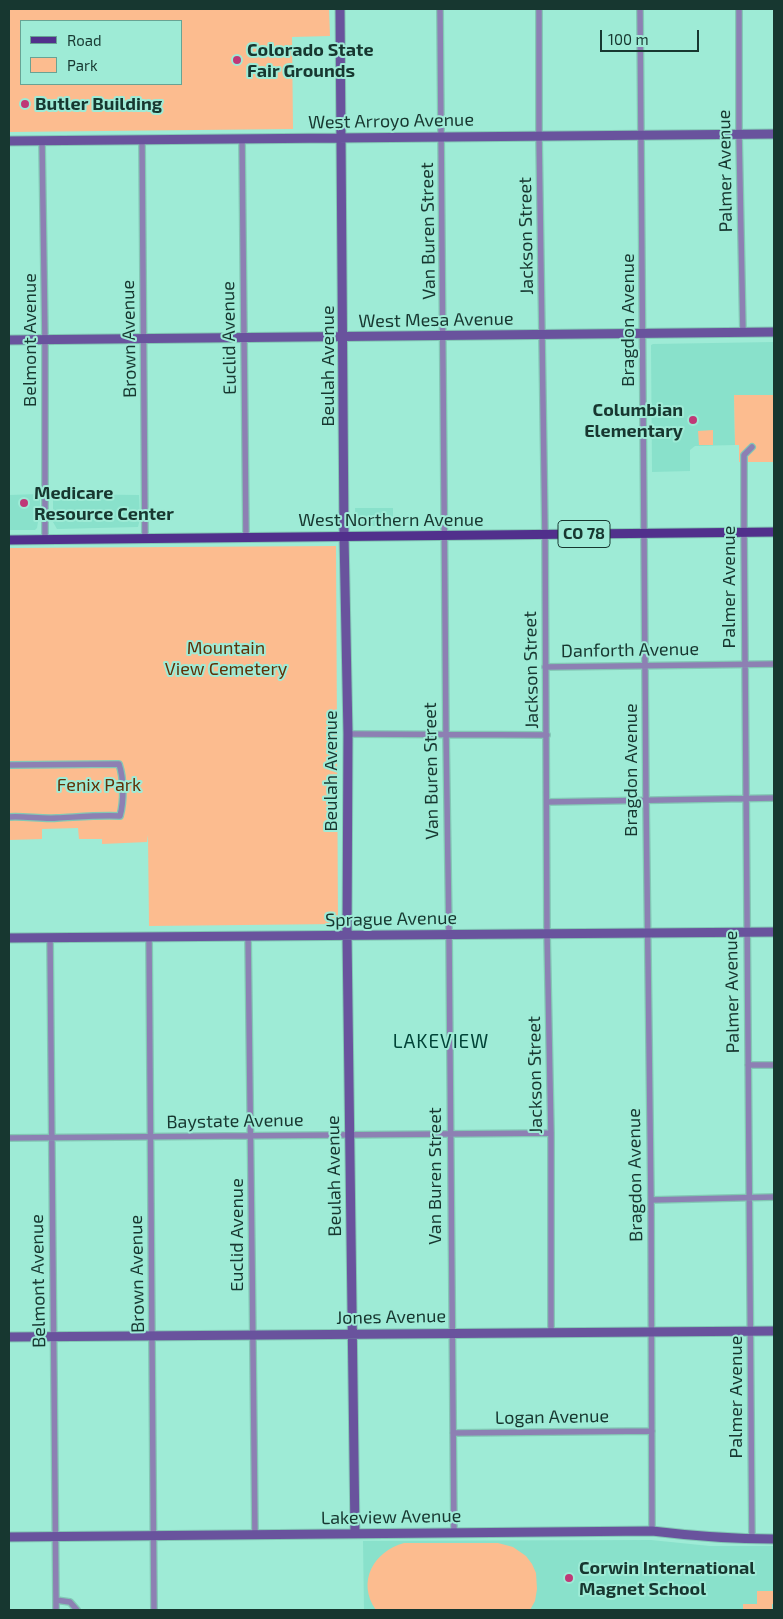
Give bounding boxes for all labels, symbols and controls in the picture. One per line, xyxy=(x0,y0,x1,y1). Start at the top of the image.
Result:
legend xyxy=(20,20,182,85)
scale bar xyxy=(603,20,702,52)
text: 100 m xyxy=(608,30,649,48)
text: Road xyxy=(67,31,102,49)
place label: Colorado State Fair Grounds xyxy=(247,39,374,82)
marker: Colorado State Fair Grounds xyxy=(231,54,243,66)
text: Park xyxy=(67,56,98,74)
place label: Butler Building xyxy=(35,93,162,115)
marker: Butler Building xyxy=(19,98,31,110)
street label: West Arroyo Avenue xyxy=(308,109,474,133)
street label: Palmer Avenue xyxy=(713,109,737,233)
street label: Van Buren Street xyxy=(416,162,440,300)
street label: Jackson Street xyxy=(514,177,538,295)
street label: Bragdon Avenue xyxy=(617,253,639,387)
street label: Belmont Avenue xyxy=(19,273,41,407)
street label: Brown Avenue xyxy=(117,280,141,398)
street label: Euclid Avenue xyxy=(217,281,241,395)
street label: Beulah Avenue xyxy=(317,305,339,427)
street label: West Mesa Avenue xyxy=(358,308,514,332)
place label: Columbian Elementary xyxy=(584,399,683,442)
marker: Columbian Elementary xyxy=(687,414,699,426)
place label: Medicare Resource Center xyxy=(34,482,174,524)
marker: Medicare Resource Center xyxy=(18,497,30,509)
street label: West Northern Avenue xyxy=(298,509,484,531)
road number: CO 78 xyxy=(558,520,610,548)
street label: Palmer Avenue xyxy=(718,526,740,648)
street label: Jackson Street xyxy=(519,611,543,729)
park label: Mountain View Cemetery xyxy=(165,637,287,680)
street label: Danforth Avenue xyxy=(561,638,699,662)
street label: Van Buren Street xyxy=(419,702,443,840)
street label: Bragdon Avenue xyxy=(620,703,642,837)
street label: Beulah Avenue xyxy=(320,710,342,832)
park label: Fenix Park xyxy=(57,774,141,796)
street label: Sprague Avenue xyxy=(325,907,457,931)
street label: Palmer Avenue xyxy=(720,930,744,1054)
street label: Jackson Street xyxy=(523,1016,547,1134)
district label: LAKEVIEW xyxy=(392,1031,490,1053)
street label: Van Buren Street xyxy=(424,1107,446,1245)
street label: Bragdon Avenue xyxy=(623,1108,647,1242)
street label: Baystate Avenue xyxy=(166,1109,304,1133)
street label: Beulah Avenue xyxy=(322,1115,346,1237)
street label: Euclid Avenue xyxy=(226,1178,248,1292)
street label: Belmont Avenue xyxy=(26,1214,50,1348)
street label: Brown Avenue xyxy=(125,1215,149,1333)
street label: Jones Avenue xyxy=(336,1305,446,1329)
street label: Palmer Avenue xyxy=(725,1336,747,1458)
street label: Logan Avenue xyxy=(495,1405,609,1429)
street label: Lakeview Avenue xyxy=(321,1505,461,1529)
place label: Corwin International Magnet School xyxy=(579,1557,755,1600)
marker: Corwin International Magnet School xyxy=(563,1572,575,1584)

